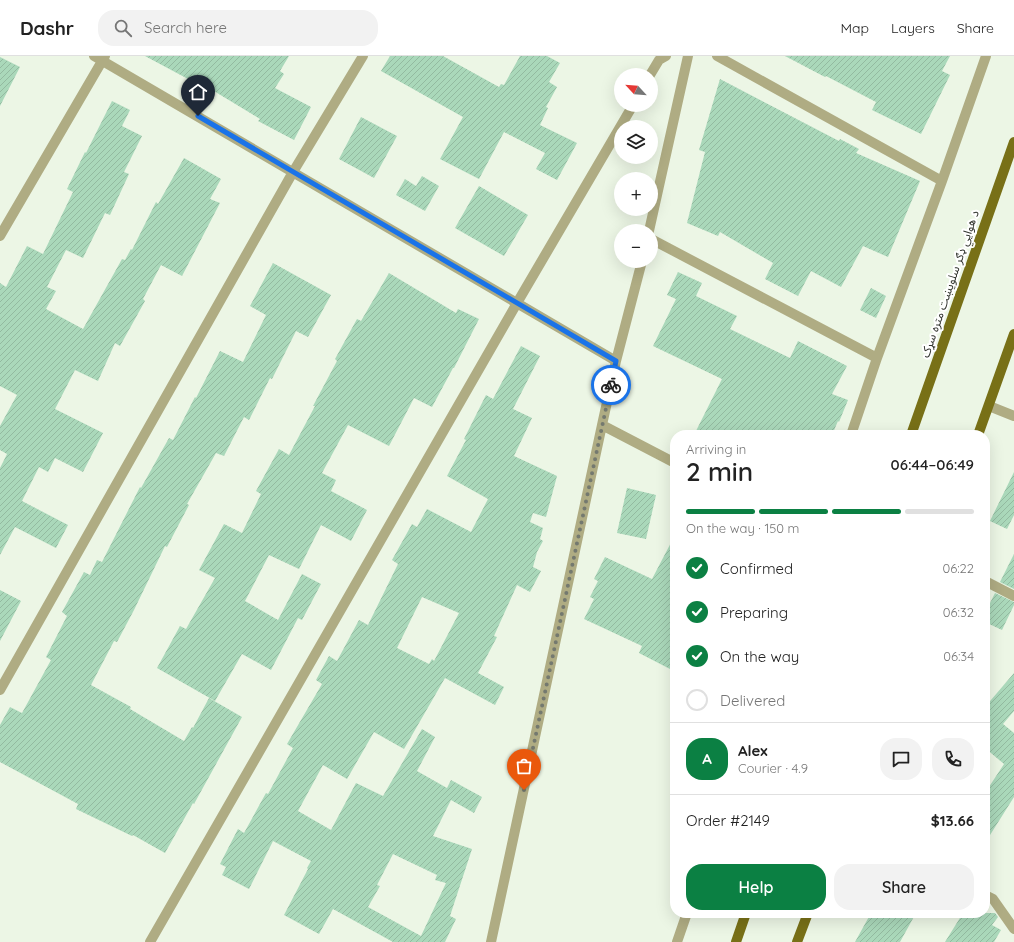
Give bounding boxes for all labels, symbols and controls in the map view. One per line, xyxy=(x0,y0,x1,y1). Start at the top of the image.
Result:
search box xyxy=(98,10,378,46)
text: Dashr xyxy=(20,16,74,40)
icon: search xyxy=(112,17,134,39)
text: Search here xyxy=(144,18,227,37)
text: Map xyxy=(840,19,869,37)
text: Layers xyxy=(891,19,935,37)
text: Share xyxy=(957,19,994,37)
north arrow xyxy=(614,68,658,112)
map controls xyxy=(614,68,658,268)
pin xyxy=(181,75,215,116)
icon: home xyxy=(187,81,209,103)
button: layers xyxy=(614,120,658,164)
button: + xyxy=(614,172,658,216)
street label: د هوايي ډګر سلویښت متره سړک xyxy=(917,208,985,360)
button: − xyxy=(614,224,658,268)
courier xyxy=(591,365,631,405)
icon: bike xyxy=(600,374,622,396)
text: Arriving in xyxy=(686,441,746,457)
text: 2 min xyxy=(686,455,753,488)
text: 06:44–06:49 xyxy=(891,455,974,474)
text: On the way · 150 m xyxy=(686,520,799,536)
icon: check xyxy=(686,557,708,579)
text: Confirmed xyxy=(720,559,793,578)
text: 06:22 xyxy=(942,560,974,576)
icon: check xyxy=(686,601,708,623)
text: Preparing xyxy=(720,603,788,622)
text: 06:32 xyxy=(943,604,974,620)
icon: check xyxy=(686,645,708,667)
text: On the way xyxy=(720,647,799,666)
text: 06:34 xyxy=(943,648,974,664)
text: Delivered xyxy=(720,691,785,710)
button: chat xyxy=(880,738,922,780)
button: phone xyxy=(932,738,974,780)
text: Alex xyxy=(738,741,768,760)
pin xyxy=(507,749,541,790)
text: A xyxy=(702,749,712,768)
icon: bag xyxy=(513,755,535,777)
text: Courier · 4.9 xyxy=(738,760,808,776)
text: Order #2149 xyxy=(686,811,770,830)
text: $13.66 xyxy=(931,811,974,830)
button: Help xyxy=(686,864,826,910)
button: Share xyxy=(834,864,974,910)

